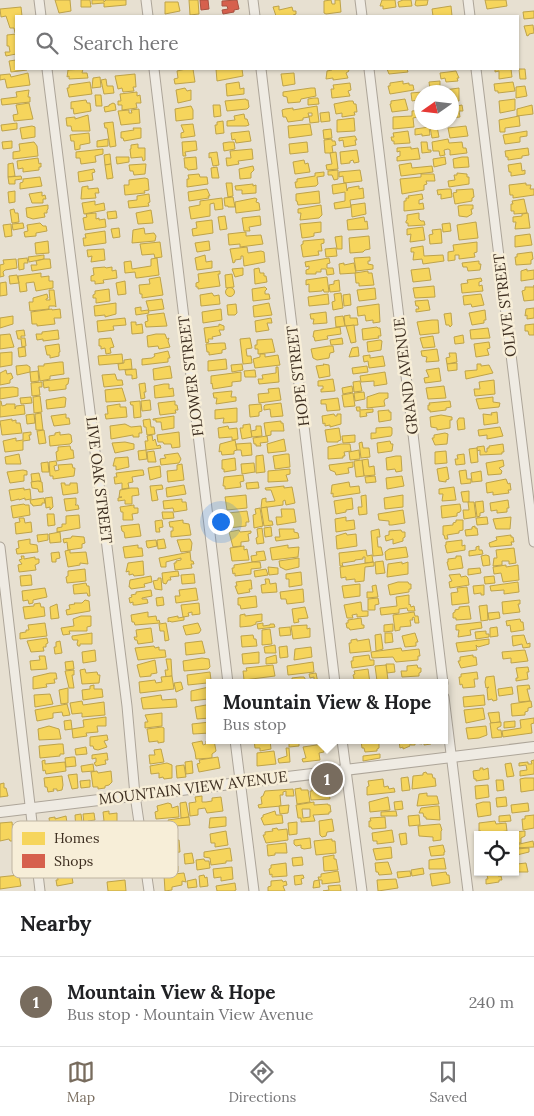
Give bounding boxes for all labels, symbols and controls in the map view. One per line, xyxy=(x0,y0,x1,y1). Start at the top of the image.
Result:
search box xyxy=(15,15,519,70)
icon: search xyxy=(33,29,61,57)
text: Search here xyxy=(73,31,179,55)
north arrow xyxy=(414,85,459,130)
street label: OLIVE STREET xyxy=(489,252,520,358)
street label: FLOWER STREET xyxy=(174,314,207,438)
street label: GRAND AVENUE xyxy=(389,317,422,436)
street label: HOPE STREET xyxy=(282,324,313,428)
street label: LIVE OAK STREET xyxy=(82,415,117,545)
your location xyxy=(208,509,234,535)
popup xyxy=(206,679,448,744)
text: Mountain View & Hope xyxy=(223,690,431,714)
text: Bus stop xyxy=(223,714,286,734)
pin: 1 xyxy=(311,760,343,798)
street label: MOUNTAIN VIEW AVENUE xyxy=(97,766,289,809)
legend xyxy=(12,821,178,878)
text: Homes xyxy=(54,829,99,847)
map controls xyxy=(474,831,519,876)
button: locate xyxy=(474,831,519,876)
text: Shops xyxy=(54,852,93,870)
text: Nearby xyxy=(20,910,91,937)
text: Mountain View & Hope xyxy=(67,980,275,1004)
text: 1 xyxy=(33,992,39,1012)
text: 240 m xyxy=(469,992,514,1012)
text: Bus stop · Mountain View Avenue xyxy=(67,1004,314,1024)
tab: Map xyxy=(67,1058,95,1106)
tab: Directions xyxy=(228,1058,296,1106)
tab: Saved xyxy=(429,1058,467,1106)

